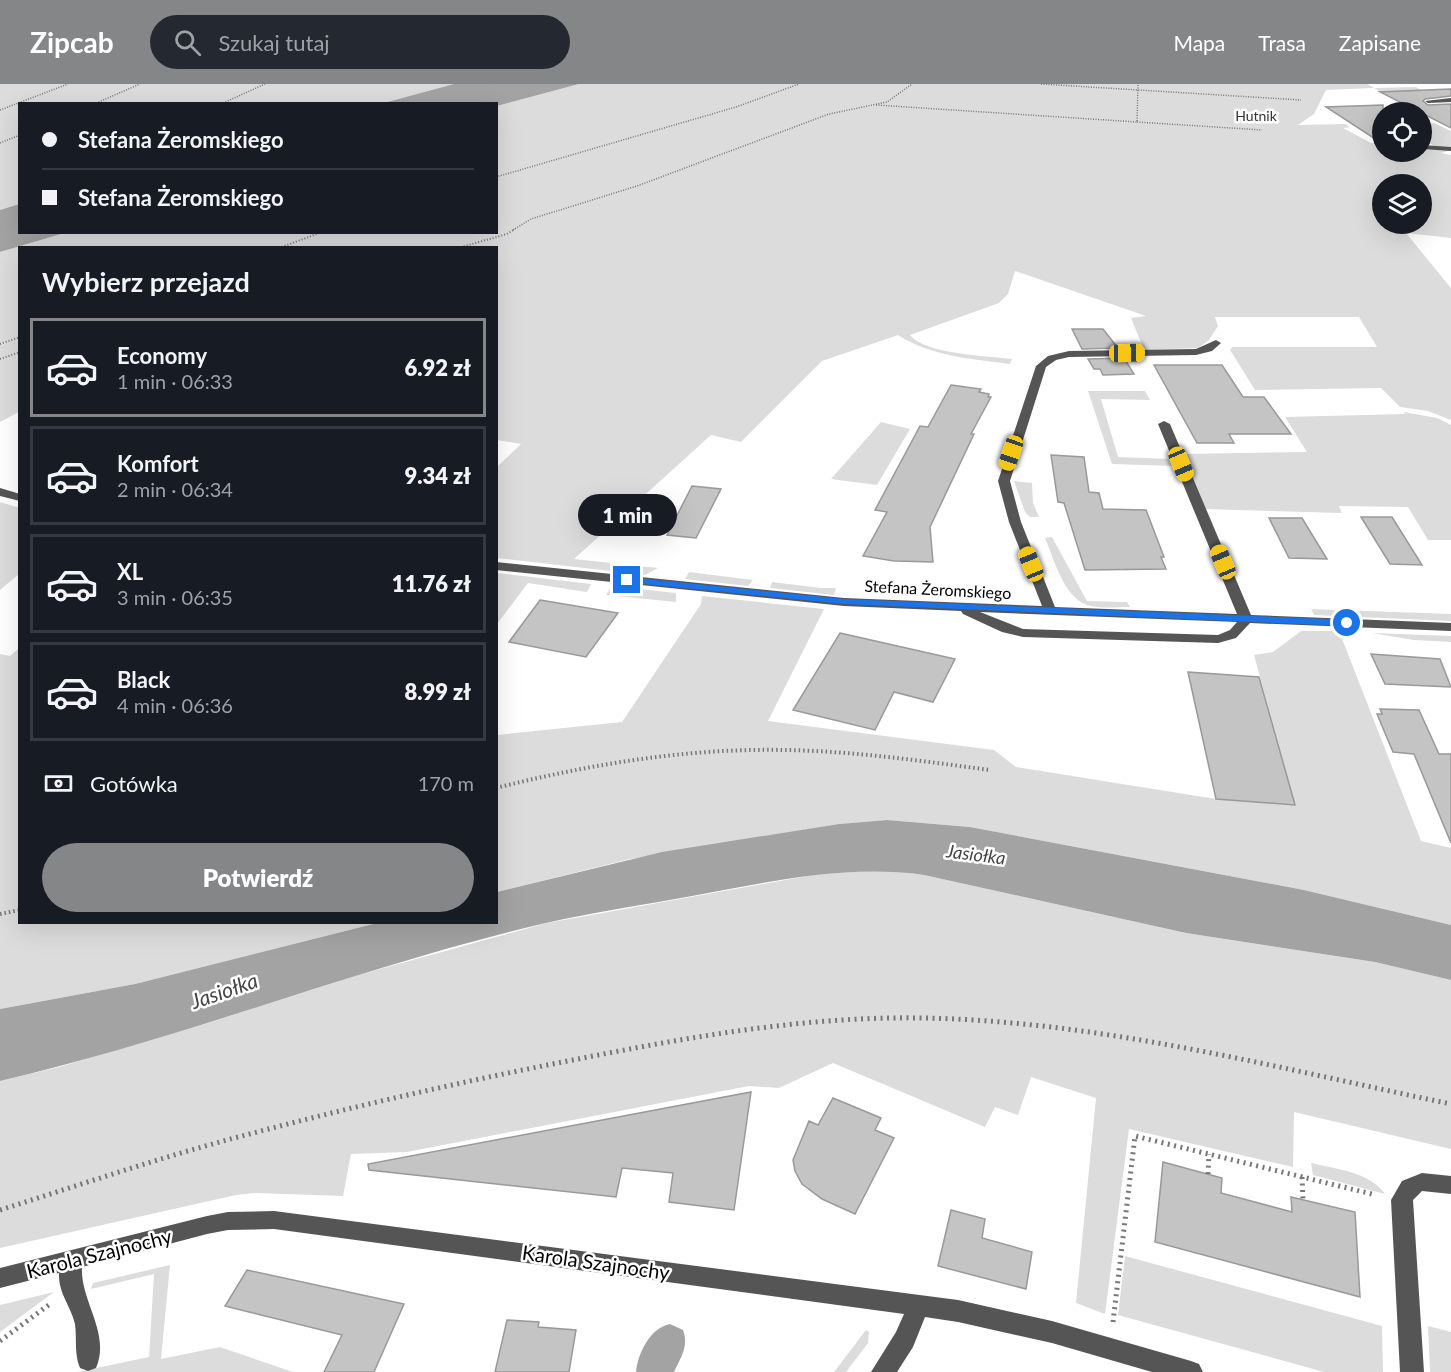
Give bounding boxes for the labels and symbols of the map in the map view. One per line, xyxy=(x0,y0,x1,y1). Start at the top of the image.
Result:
park label: Hutnik xyxy=(1235,107,1278,124)
car xyxy=(1109,344,1145,362)
car xyxy=(997,433,1025,473)
car xyxy=(1166,444,1196,484)
callout: 1 min xyxy=(578,493,676,535)
car xyxy=(1208,542,1238,582)
car xyxy=(1016,544,1046,584)
route end xyxy=(613,566,640,593)
street label: Stefana Żeromskiego xyxy=(864,576,1012,602)
route start xyxy=(1333,609,1360,636)
water label: Jasiołka xyxy=(944,839,1007,869)
water label: Jasiołka xyxy=(186,967,261,1013)
street label: Karola Szajnochy xyxy=(24,1223,175,1283)
street label: Karola Szajnochy xyxy=(521,1240,672,1284)

